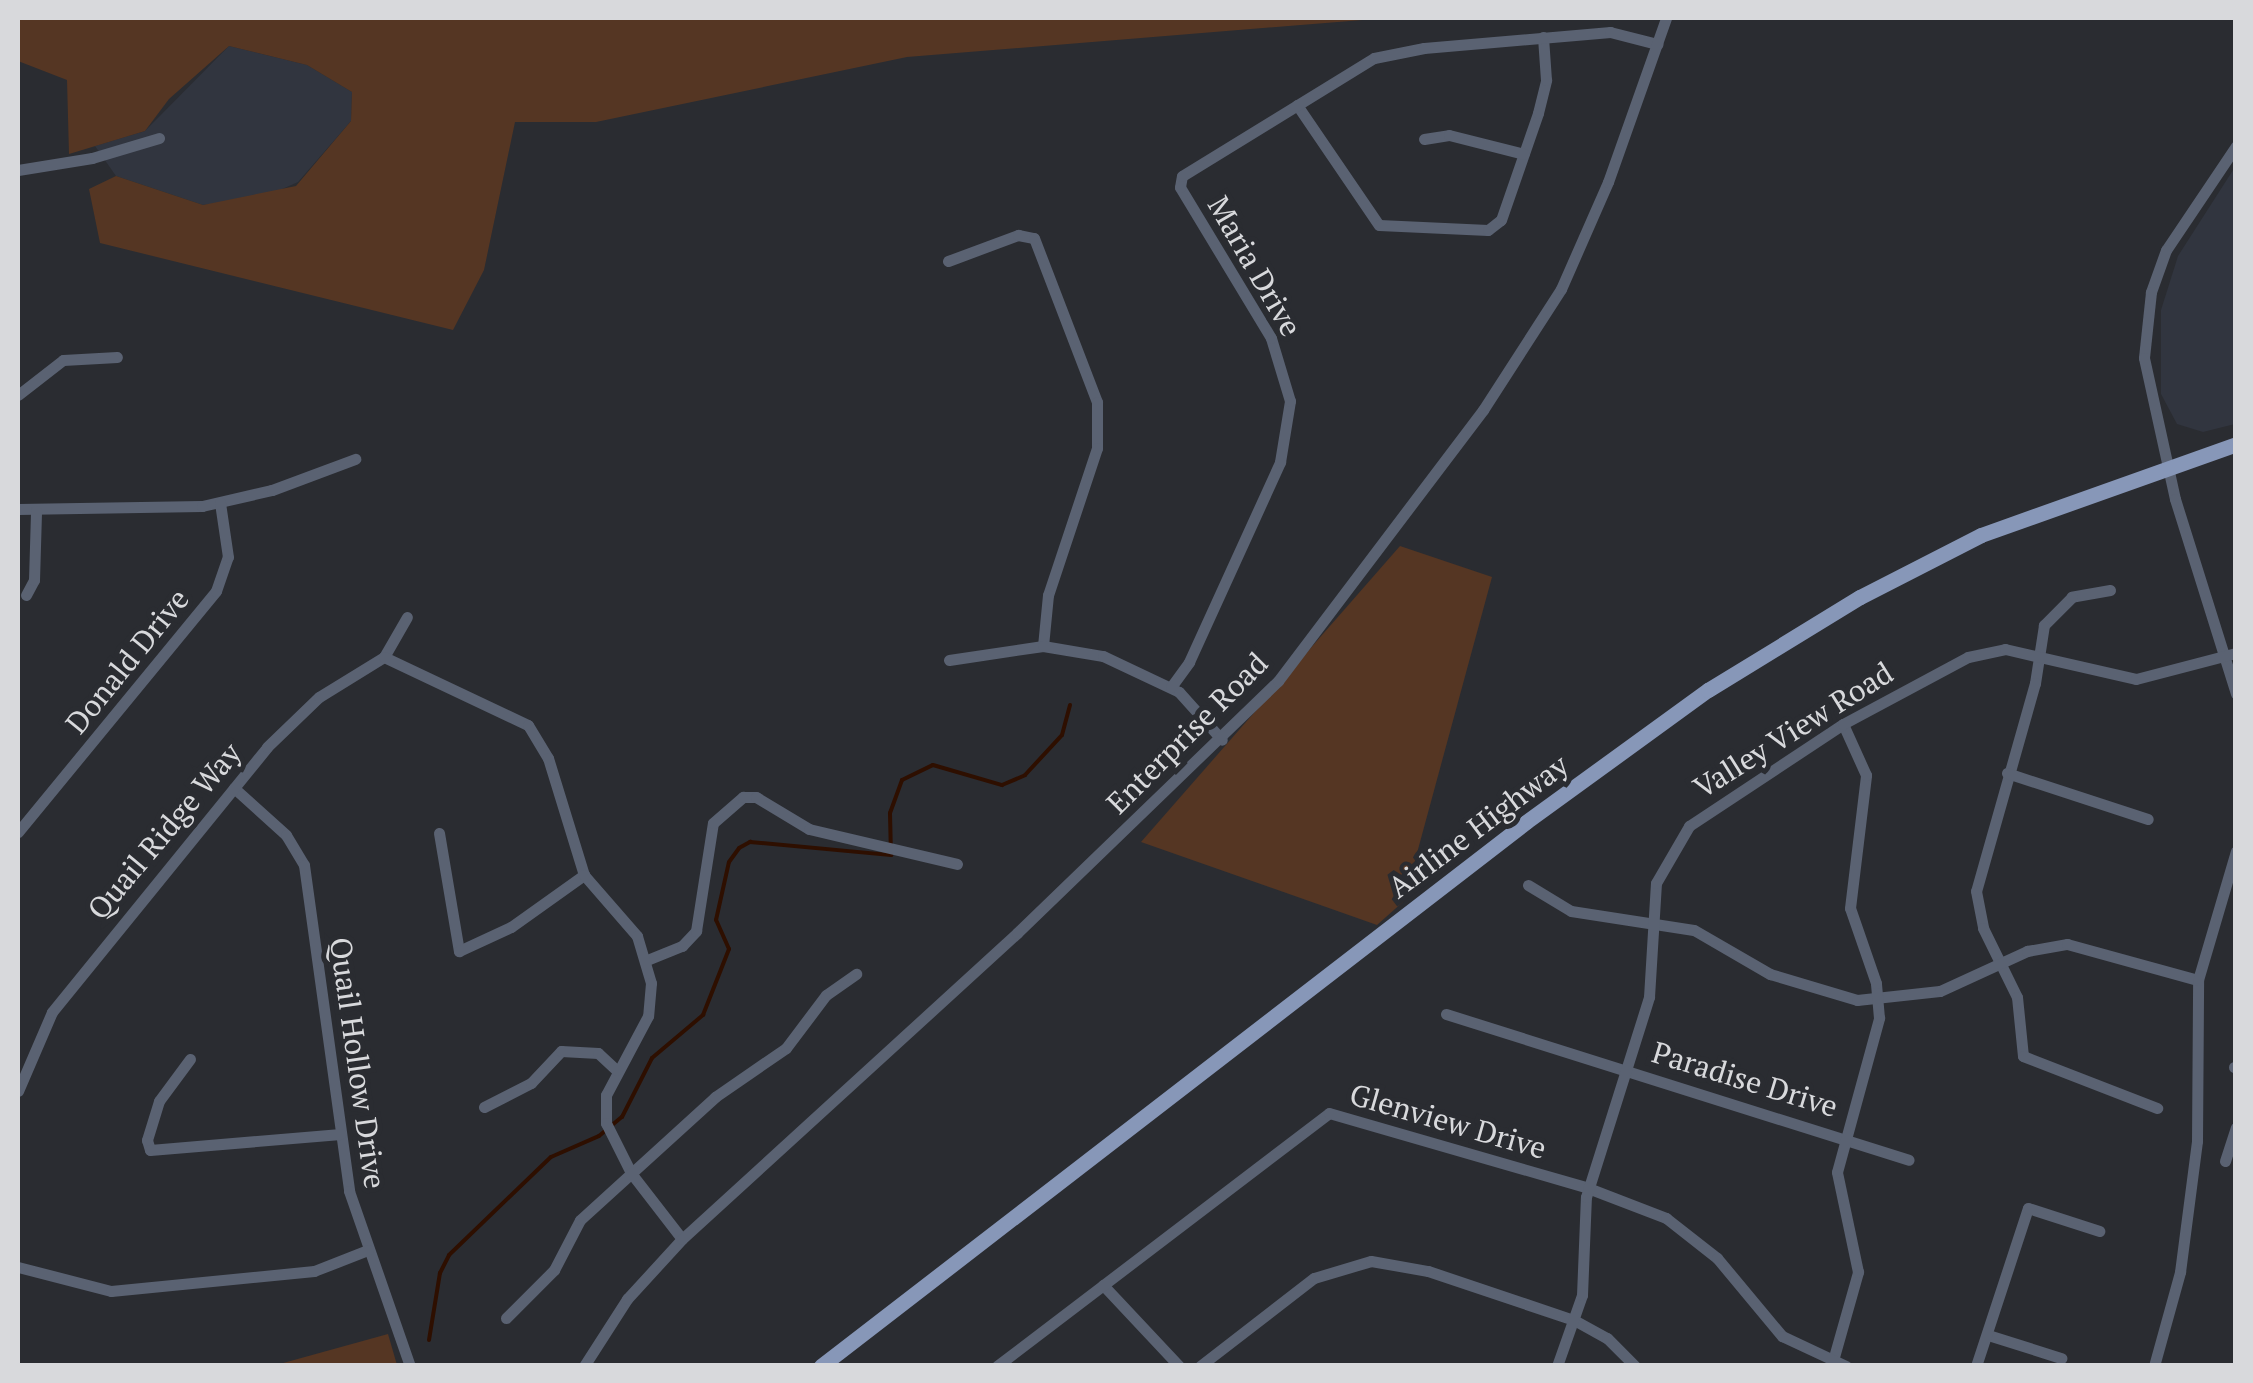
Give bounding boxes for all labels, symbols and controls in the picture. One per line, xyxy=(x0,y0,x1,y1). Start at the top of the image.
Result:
street label: Maria Drive xyxy=(1200,190,1310,342)
street label: Donald Drive xyxy=(58,582,196,740)
street label: Enterprise Road xyxy=(1099,645,1275,821)
street label: Valley View Road xyxy=(1686,654,1900,806)
street label: Quail Ridge Way xyxy=(80,735,248,927)
street label: Airline Highway xyxy=(1381,747,1575,905)
street label: Quail Hollow Drive xyxy=(323,935,393,1191)
street label: Paradise Drive xyxy=(1648,1034,1842,1124)
street label: Glenview Drive xyxy=(1346,1076,1550,1166)

